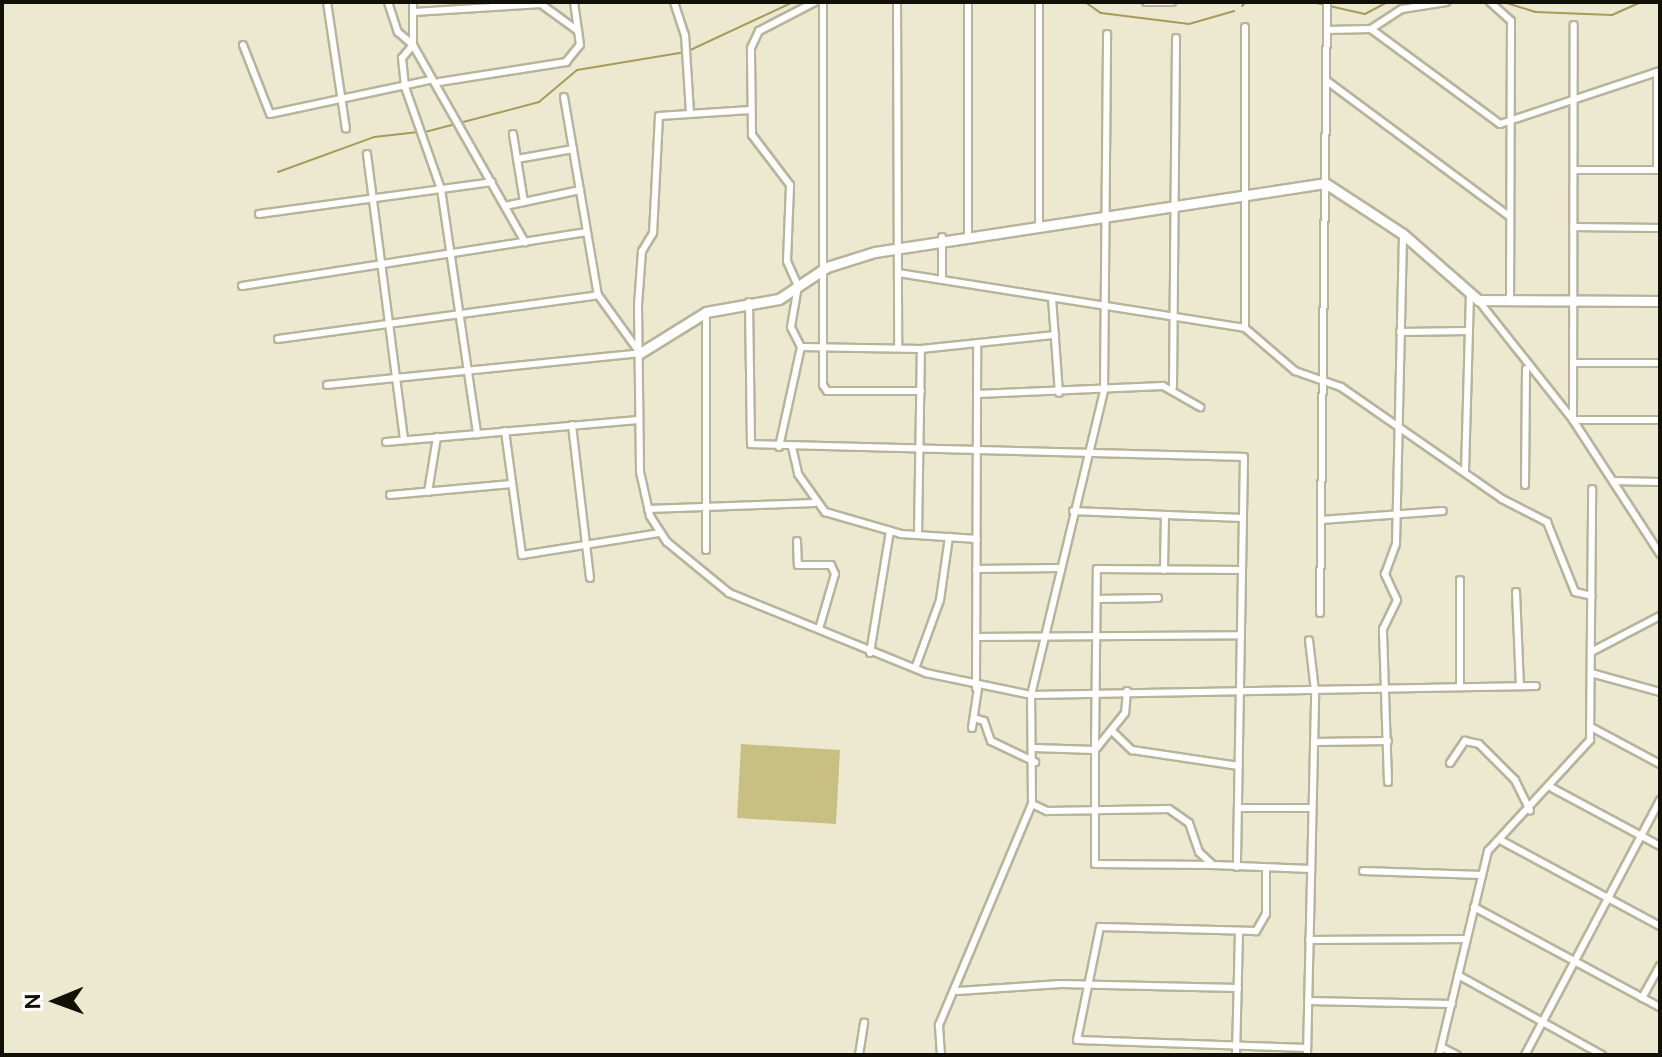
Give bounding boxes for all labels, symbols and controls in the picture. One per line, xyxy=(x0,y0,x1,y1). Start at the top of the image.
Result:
north arrow xyxy=(16,961,96,1041)
text: N xyxy=(19,993,44,1010)

